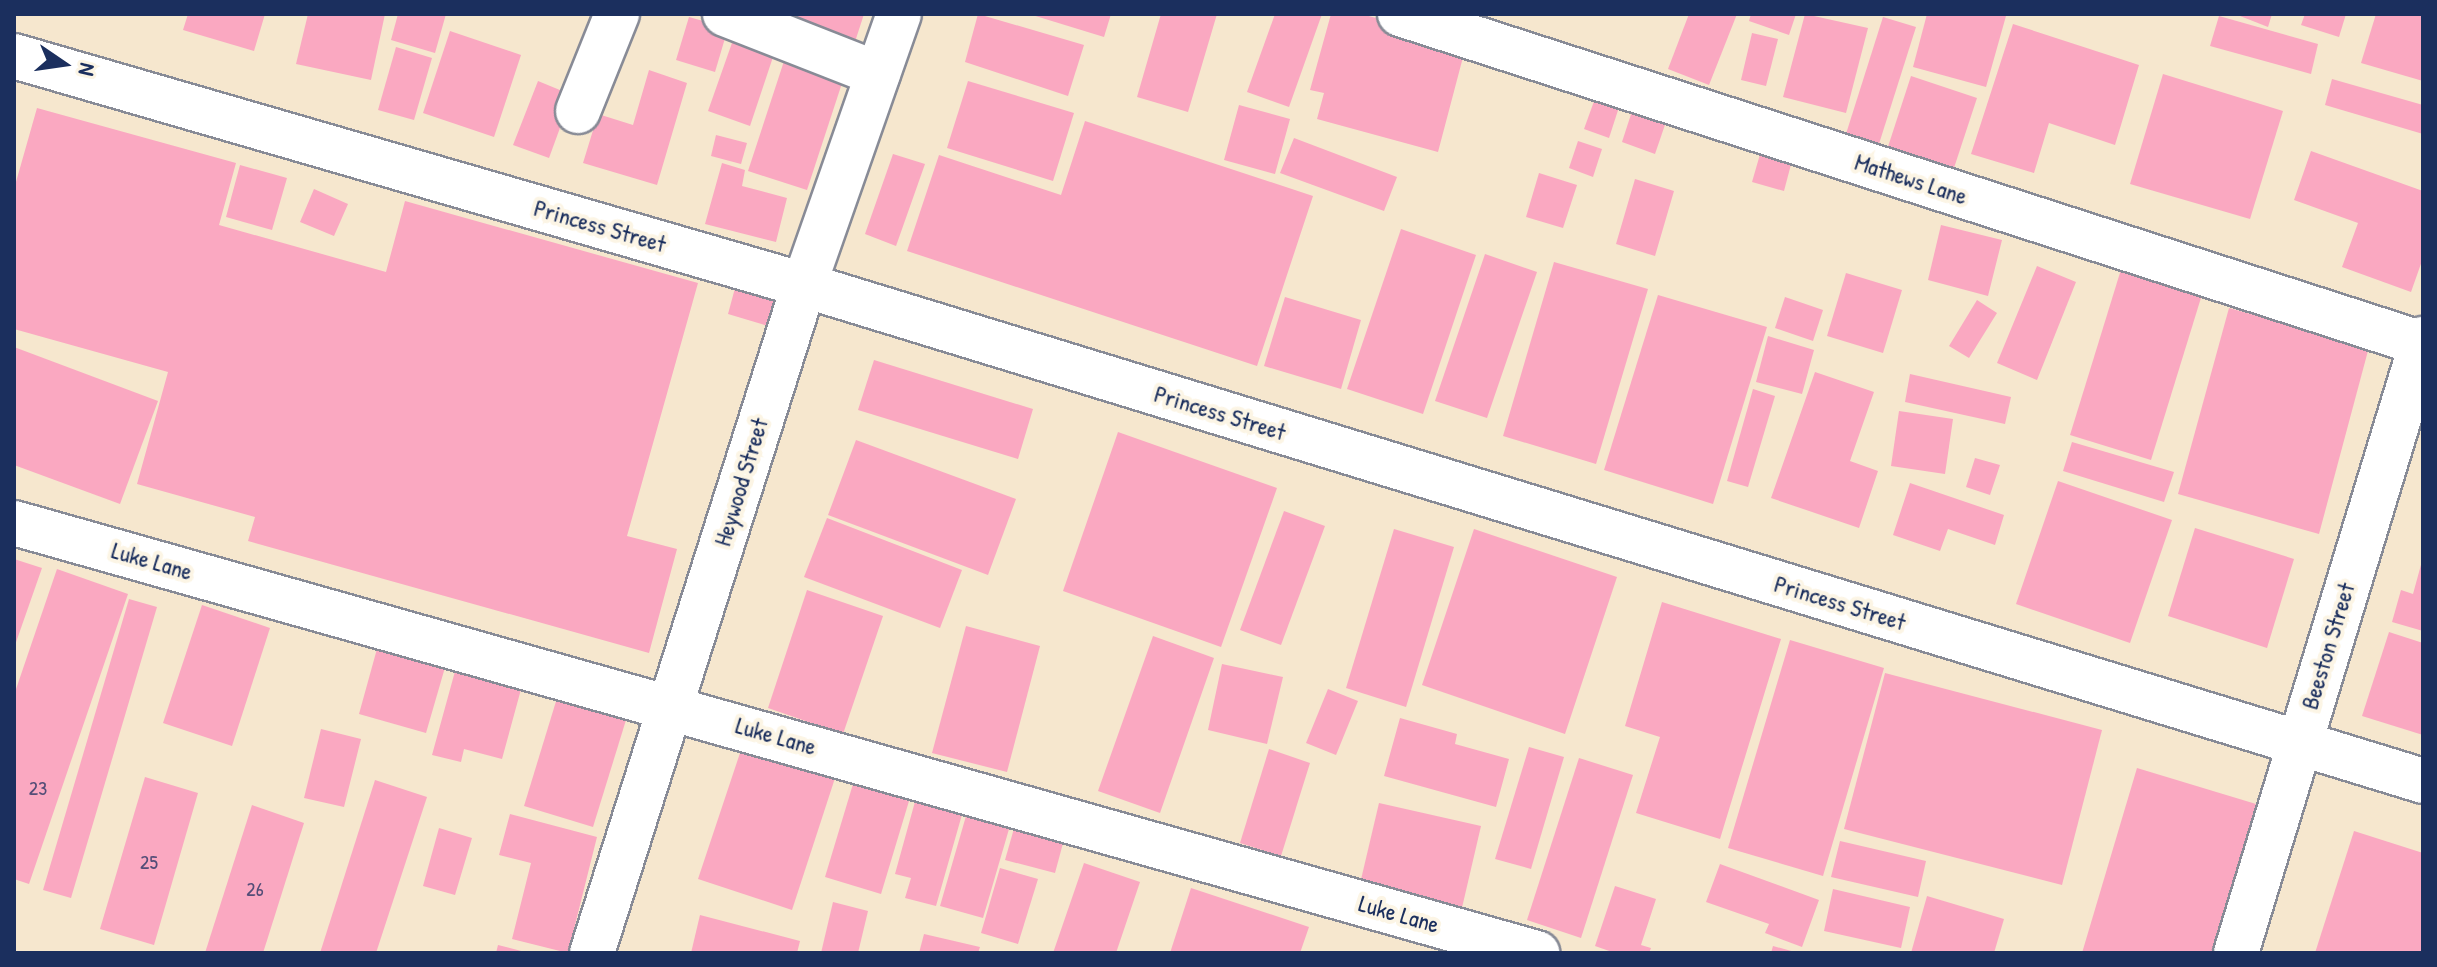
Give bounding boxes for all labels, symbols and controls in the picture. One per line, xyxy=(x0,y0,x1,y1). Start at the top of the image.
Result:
north arrow xyxy=(24,24,104,104)
text: N xyxy=(71,60,103,78)
street label: Mathews Lane xyxy=(1851,147,1971,211)
street label: Princess Street xyxy=(531,193,669,259)
street label: Princess Street xyxy=(1151,379,1289,447)
street label: Heywood Street xyxy=(708,415,774,549)
street label: Luke Lane xyxy=(108,536,196,586)
street label: Princess Street xyxy=(1771,569,1909,637)
street label: Beeston Street xyxy=(2295,579,2361,713)
street label: Luke Lane xyxy=(732,711,820,761)
house number: 23 xyxy=(29,775,47,799)
house number: 25 xyxy=(140,849,158,873)
house number: 26 xyxy=(246,876,264,900)
street label: Luke Lane xyxy=(1355,889,1443,939)

